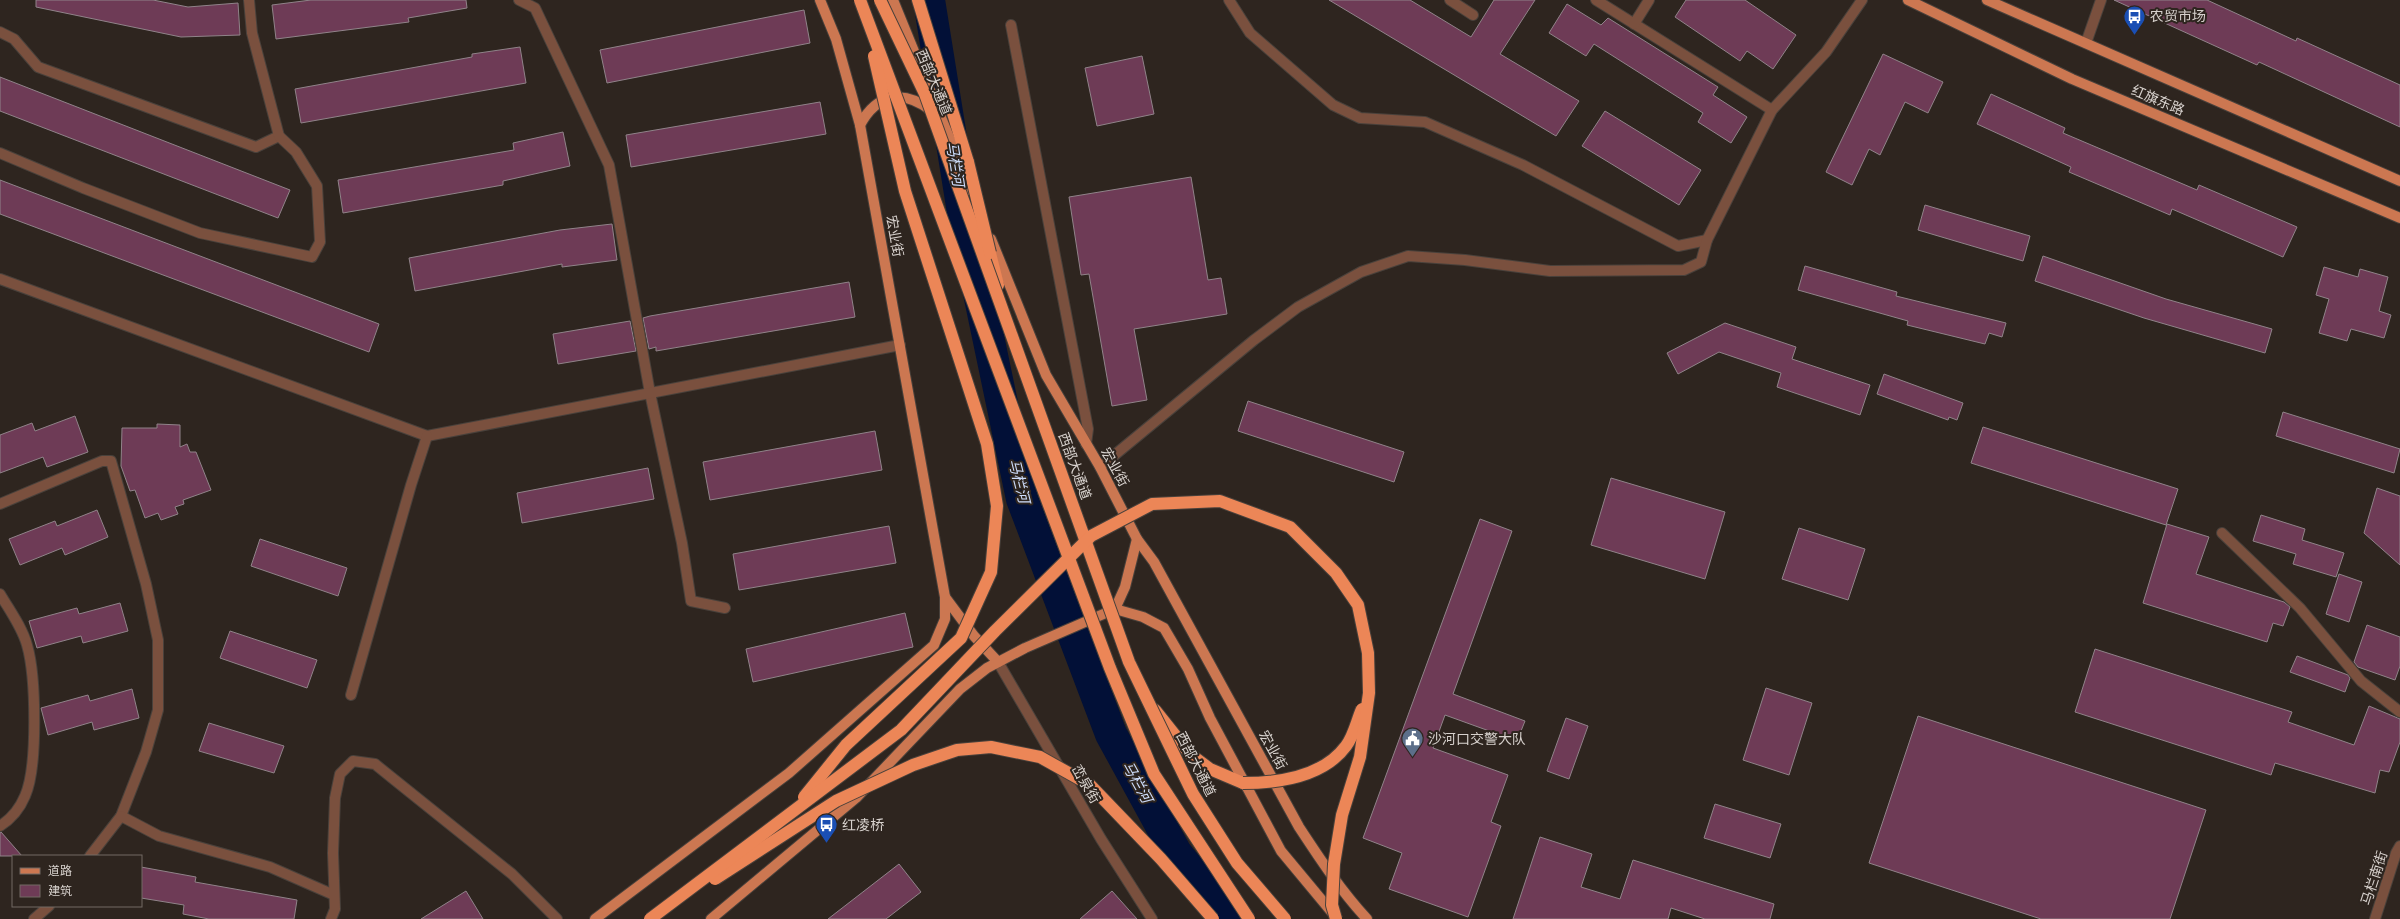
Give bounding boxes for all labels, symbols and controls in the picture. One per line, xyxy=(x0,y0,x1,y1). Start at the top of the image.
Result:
bus stop icon: 农贸市场 xyxy=(2122,3,2148,36)
place label: 农贸市场 xyxy=(2150,7,2206,25)
street label: 西部大通道 xyxy=(912,46,956,118)
street label: 红旗东路 xyxy=(2129,81,2187,119)
water label: 马栏河 xyxy=(942,140,969,191)
street label: 宏业街 xyxy=(882,214,908,258)
street label: 西部大通道 xyxy=(1055,430,1095,502)
street label: 宏业街 xyxy=(1097,444,1133,490)
water label: 马栏河 xyxy=(1004,457,1035,508)
public building icon: 沙河口交警大队 xyxy=(1399,726,1425,759)
street label: 宏业街 xyxy=(1255,727,1291,773)
street label: 西部大通道 xyxy=(1172,729,1220,799)
place label: 沙河口交警大队 xyxy=(1428,730,1526,748)
water label: 马栏河 xyxy=(1117,757,1158,809)
street label: 峦泉街 xyxy=(1068,761,1104,807)
bus stop icon: 红凌桥 xyxy=(813,812,839,845)
place label: 红凌桥 xyxy=(842,816,884,834)
street label: 马栏南街 xyxy=(2357,849,2391,907)
legend xyxy=(12,855,142,907)
text: 道路 xyxy=(48,863,72,879)
text: 建筑 xyxy=(48,883,72,899)

